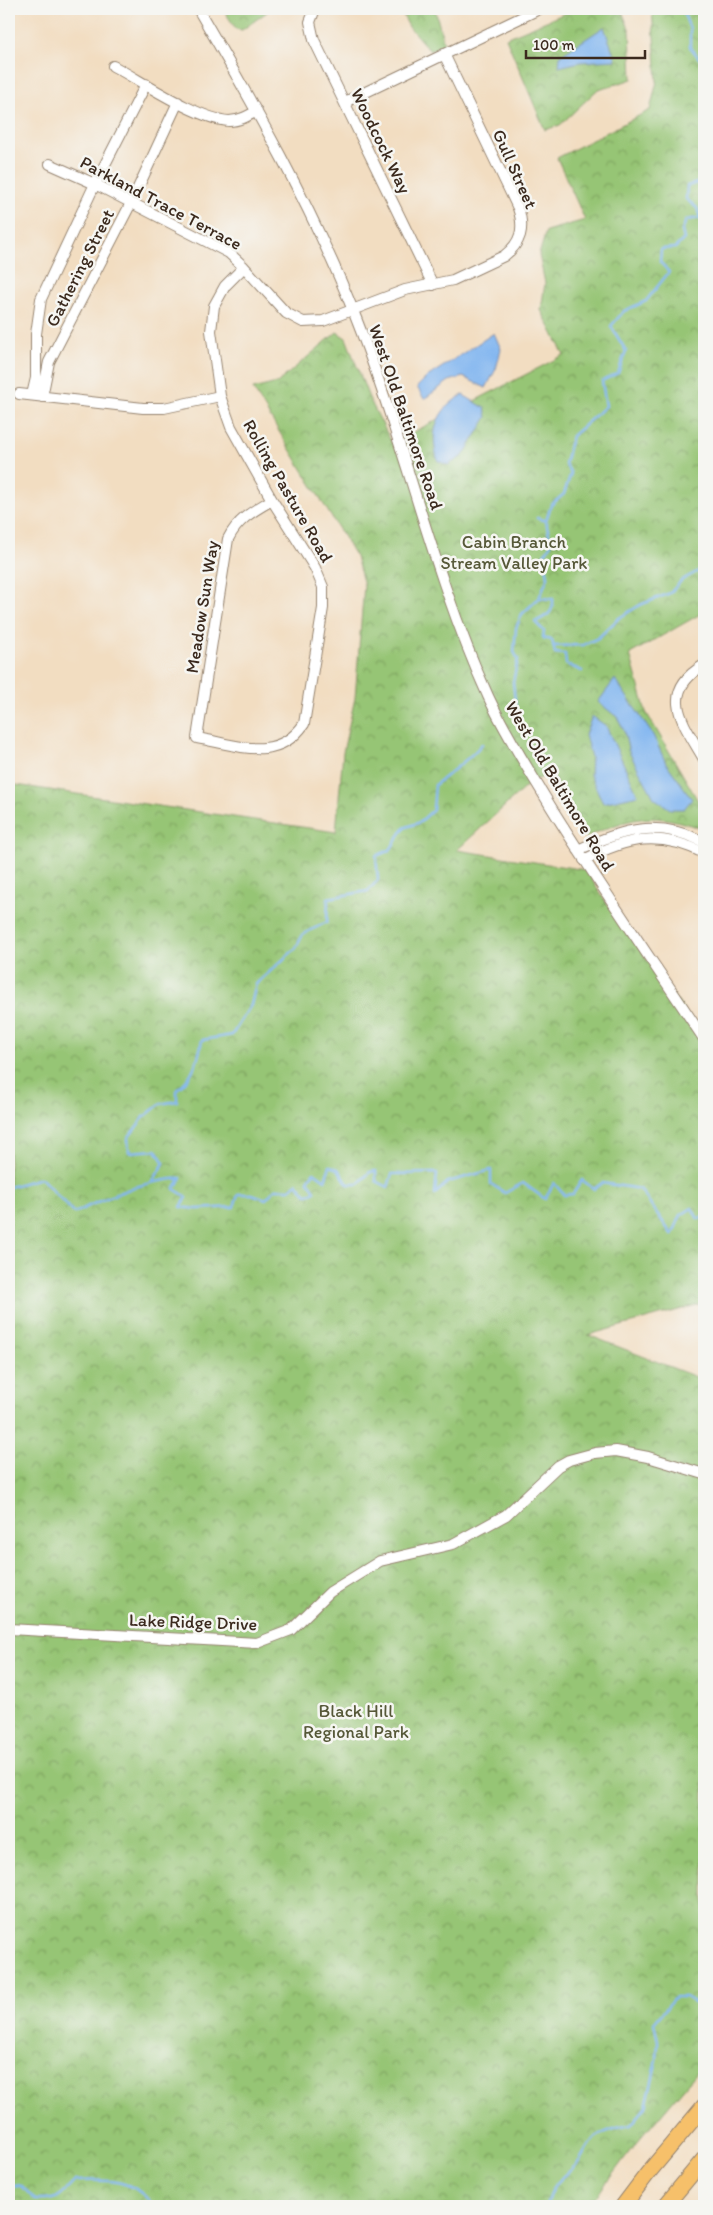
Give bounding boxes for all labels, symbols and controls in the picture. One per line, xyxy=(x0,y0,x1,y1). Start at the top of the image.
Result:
scale bar xyxy=(526,28,644,60)
text: 100 m xyxy=(533,36,575,54)
street label: Woodcock Way xyxy=(346,85,416,198)
street label: Gull Street xyxy=(488,126,542,212)
street label: Parkland Trace Terrace xyxy=(76,151,246,255)
street label: Gathering Street xyxy=(41,205,119,331)
street label: West Old Baltimore Road xyxy=(364,321,448,513)
street label: Rolling Pasture Road xyxy=(238,416,338,567)
park label: Cabin Branch Stream Valley Park xyxy=(440,531,588,574)
street label: Meadow Sun Way xyxy=(181,539,223,675)
street label: West Old Baltimore Road xyxy=(500,697,620,875)
street label: Lake Ridge Drive xyxy=(129,1609,257,1635)
park label: Black Hill Regional Park xyxy=(303,1700,409,1743)

